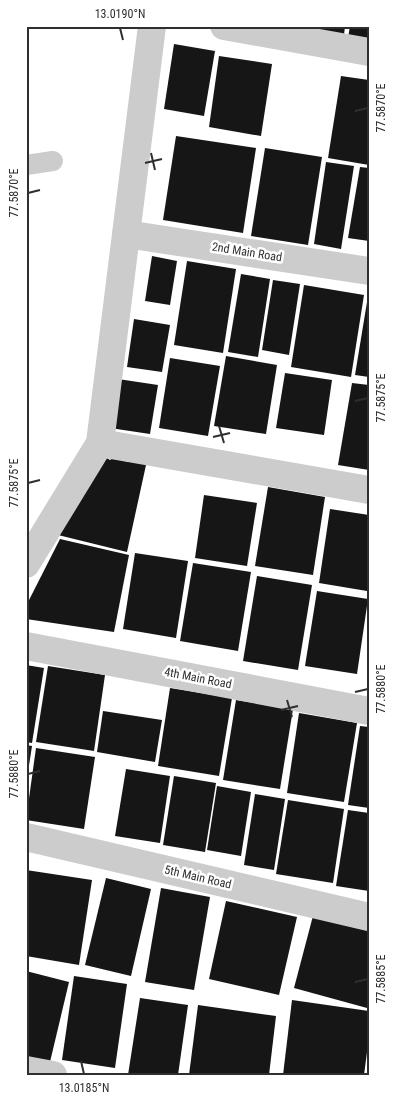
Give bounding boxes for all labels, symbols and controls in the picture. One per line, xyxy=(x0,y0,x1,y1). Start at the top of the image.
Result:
text: 13.0190°N xyxy=(95,7,145,21)
text: 77.5870°E xyxy=(374,83,388,133)
text: 77.5870°E xyxy=(7,168,21,218)
street label: 2nd Main Road xyxy=(211,240,283,264)
text: 77.5875°E xyxy=(374,373,388,423)
text: 77.5875°E xyxy=(7,458,21,508)
text: 77.5880°E xyxy=(374,664,388,714)
street label: 4th Main Road xyxy=(163,665,233,691)
text: 77.5880°E xyxy=(7,749,21,799)
street label: 5th Main Road xyxy=(163,863,233,892)
text: 77.5885°E xyxy=(374,954,388,1004)
text: 13.0185°N xyxy=(59,1081,109,1095)

